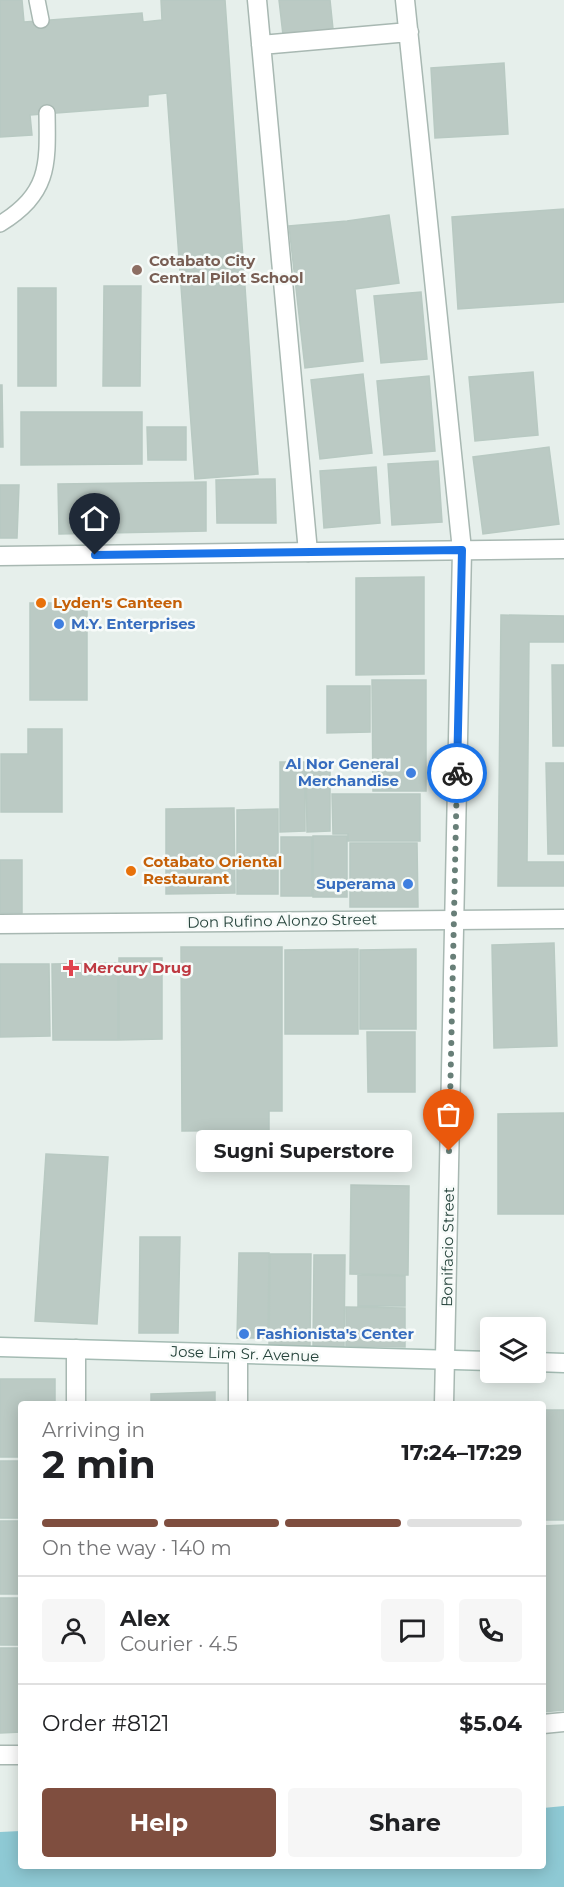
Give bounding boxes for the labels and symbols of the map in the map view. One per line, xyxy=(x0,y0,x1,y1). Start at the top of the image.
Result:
place label: Cotabato City Central Pilot School xyxy=(149,251,303,287)
marker: Cotabato City Central Pilot School xyxy=(130,263,144,277)
pin xyxy=(69,493,120,555)
place label: Lyden's Canteen xyxy=(53,593,183,612)
marker: Lyden's Canteen xyxy=(34,596,48,610)
place label: M.Y. Enterprises xyxy=(71,614,196,633)
marker: M.Y. Enterprises xyxy=(52,617,66,631)
courier xyxy=(427,743,487,803)
place label: Al Nor General Merchandise xyxy=(285,754,399,790)
marker: Al Nor General Merchandise xyxy=(404,766,418,780)
place label: Cotabato Oriental Restaurant xyxy=(143,852,282,888)
marker: Cotabato Oriental Restaurant xyxy=(124,864,138,878)
place label: Superama xyxy=(316,874,396,893)
marker: Superama xyxy=(401,877,415,891)
street label: Don Rufino Alonzo Street xyxy=(187,909,377,932)
place label: Mercury Drug xyxy=(83,958,192,977)
marker: Mercury Drug xyxy=(64,961,78,975)
pin xyxy=(423,1089,474,1151)
callout: Sugni Superstore xyxy=(197,1130,413,1172)
street label: Bonifacio Street xyxy=(437,1187,458,1307)
place label: Fashionista's Center xyxy=(256,1324,414,1343)
marker: Fashionista's Center xyxy=(237,1327,251,1341)
street label: Jose Lim Sr. Avenue xyxy=(169,1341,320,1366)

